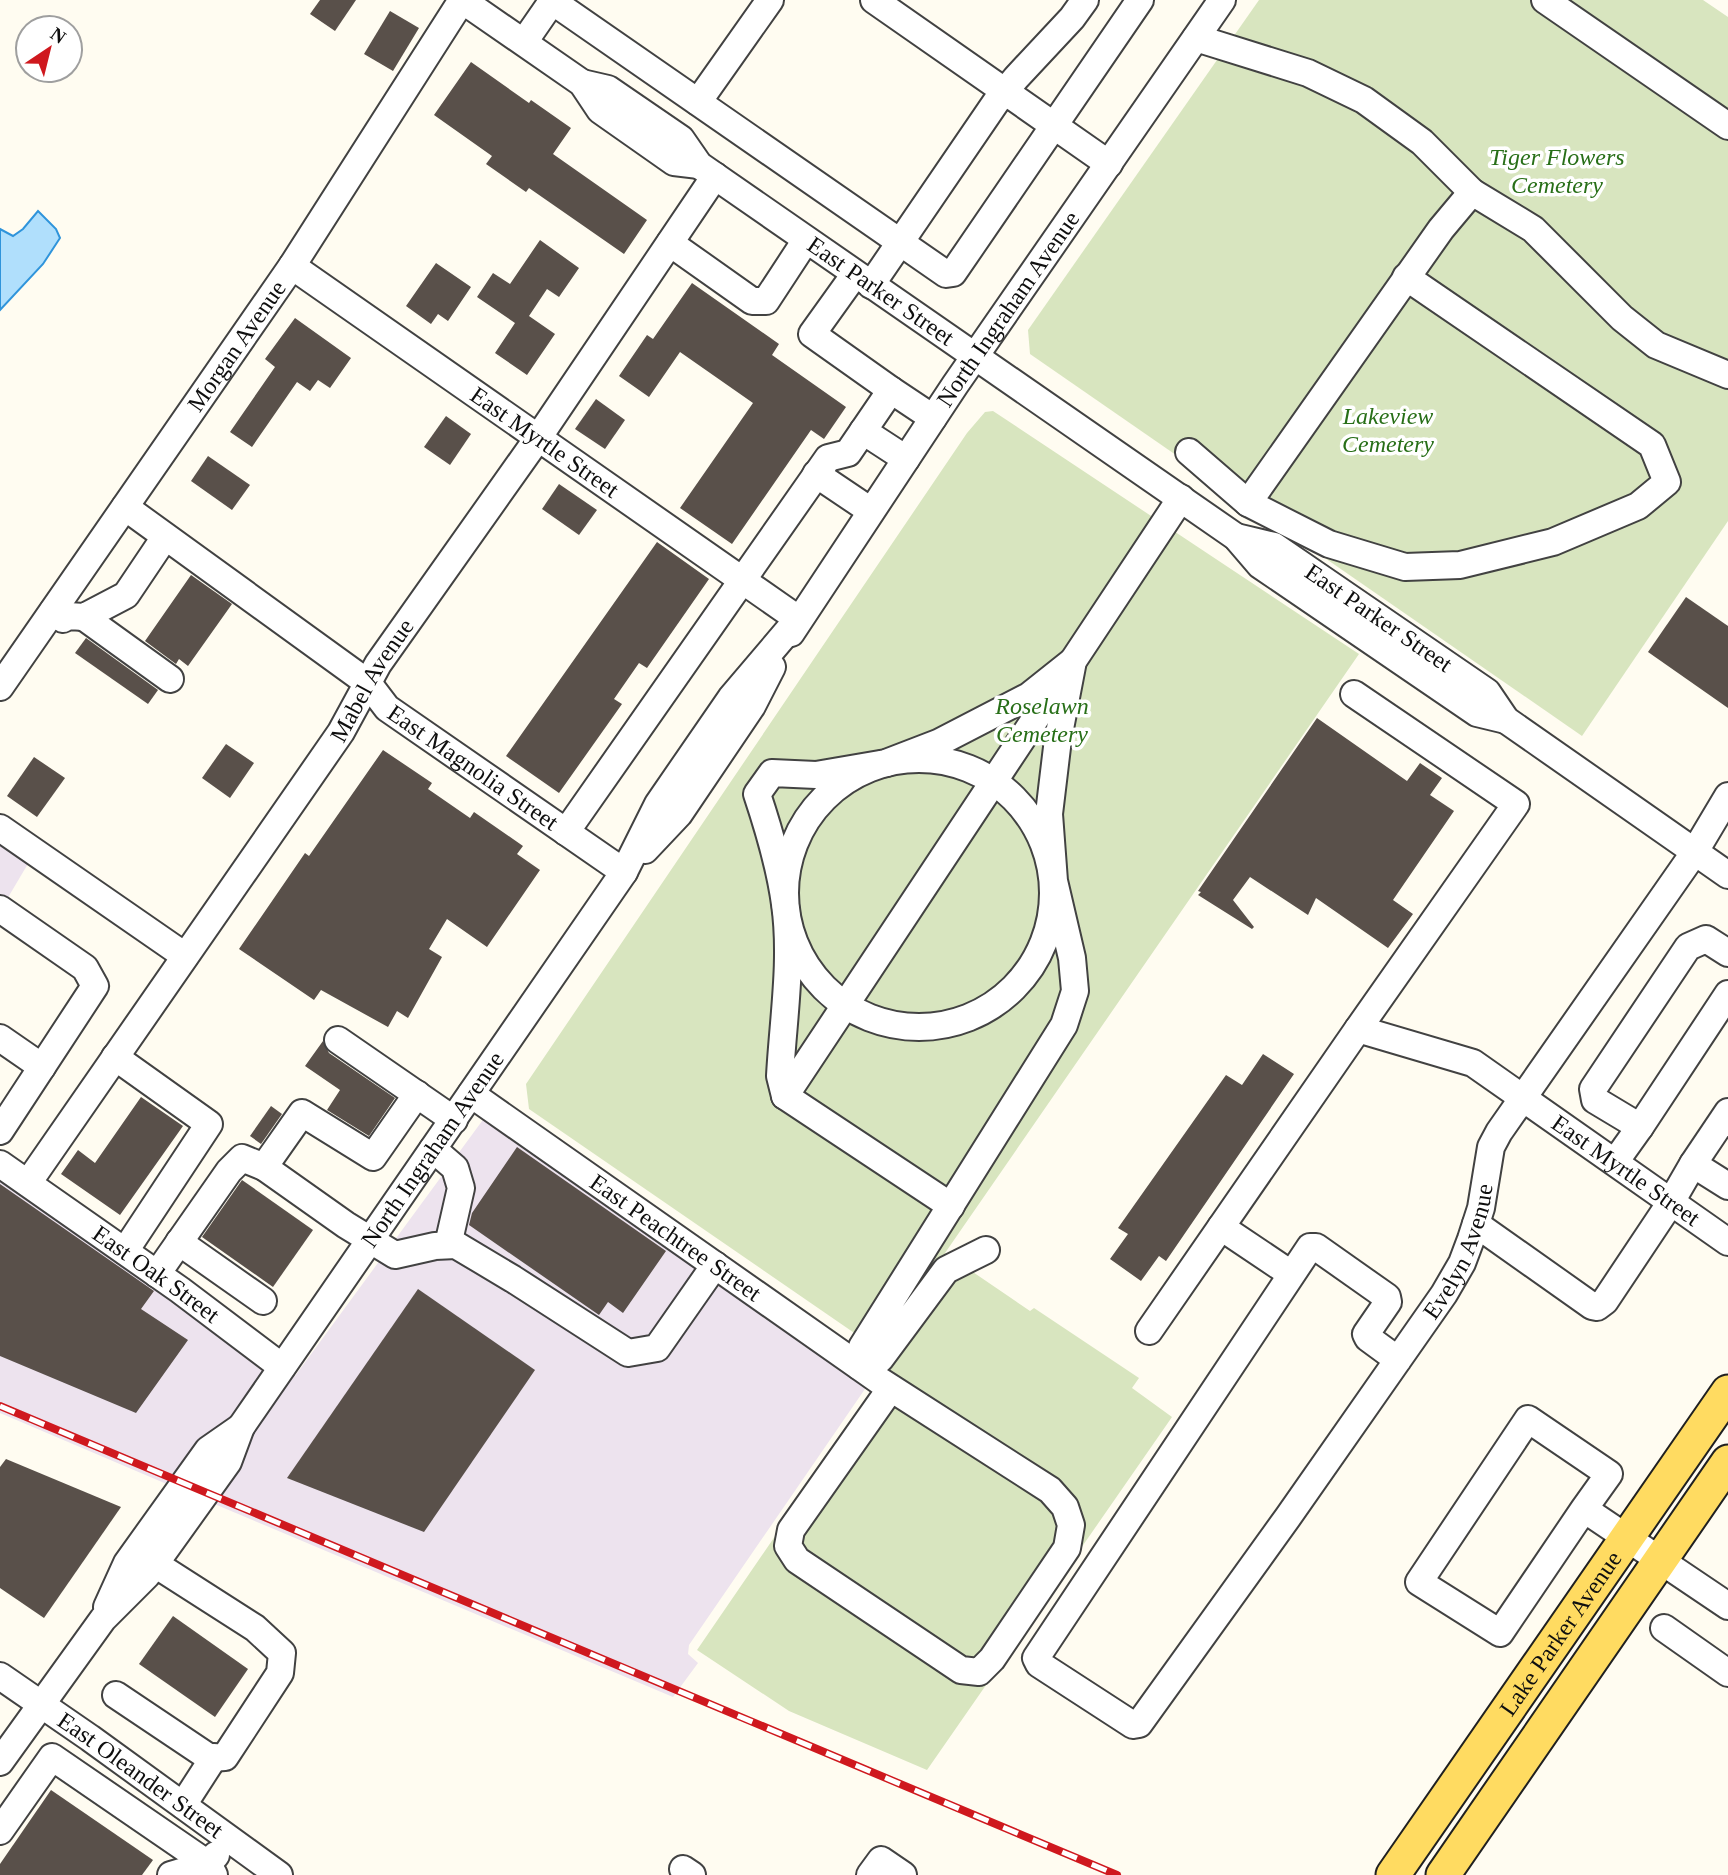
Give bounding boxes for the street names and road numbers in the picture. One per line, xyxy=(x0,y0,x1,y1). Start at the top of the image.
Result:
street label: North Ingraham Avenue xyxy=(931,206,1084,411)
street label: East Parker Street xyxy=(803,231,959,351)
street label: Morgan Avenue xyxy=(182,276,291,416)
street label: East Myrtle Street xyxy=(466,382,624,503)
street label: East Parker Street xyxy=(1300,558,1457,677)
street label: Mabel Avenue xyxy=(325,614,419,746)
street label: East Magnolia Street xyxy=(383,700,563,836)
street label: North Ingraham Avenue xyxy=(356,1047,509,1252)
street label: East Myrtle Street xyxy=(1547,1110,1705,1231)
street label: East Peachtree Street xyxy=(585,1169,766,1307)
street label: Evelyn Avenue xyxy=(1418,1182,1498,1324)
street label: East Oak Street xyxy=(88,1220,225,1328)
street label: Lake Parker Avenue xyxy=(1495,1546,1627,1721)
street label: East Oleander Street xyxy=(53,1707,229,1843)

